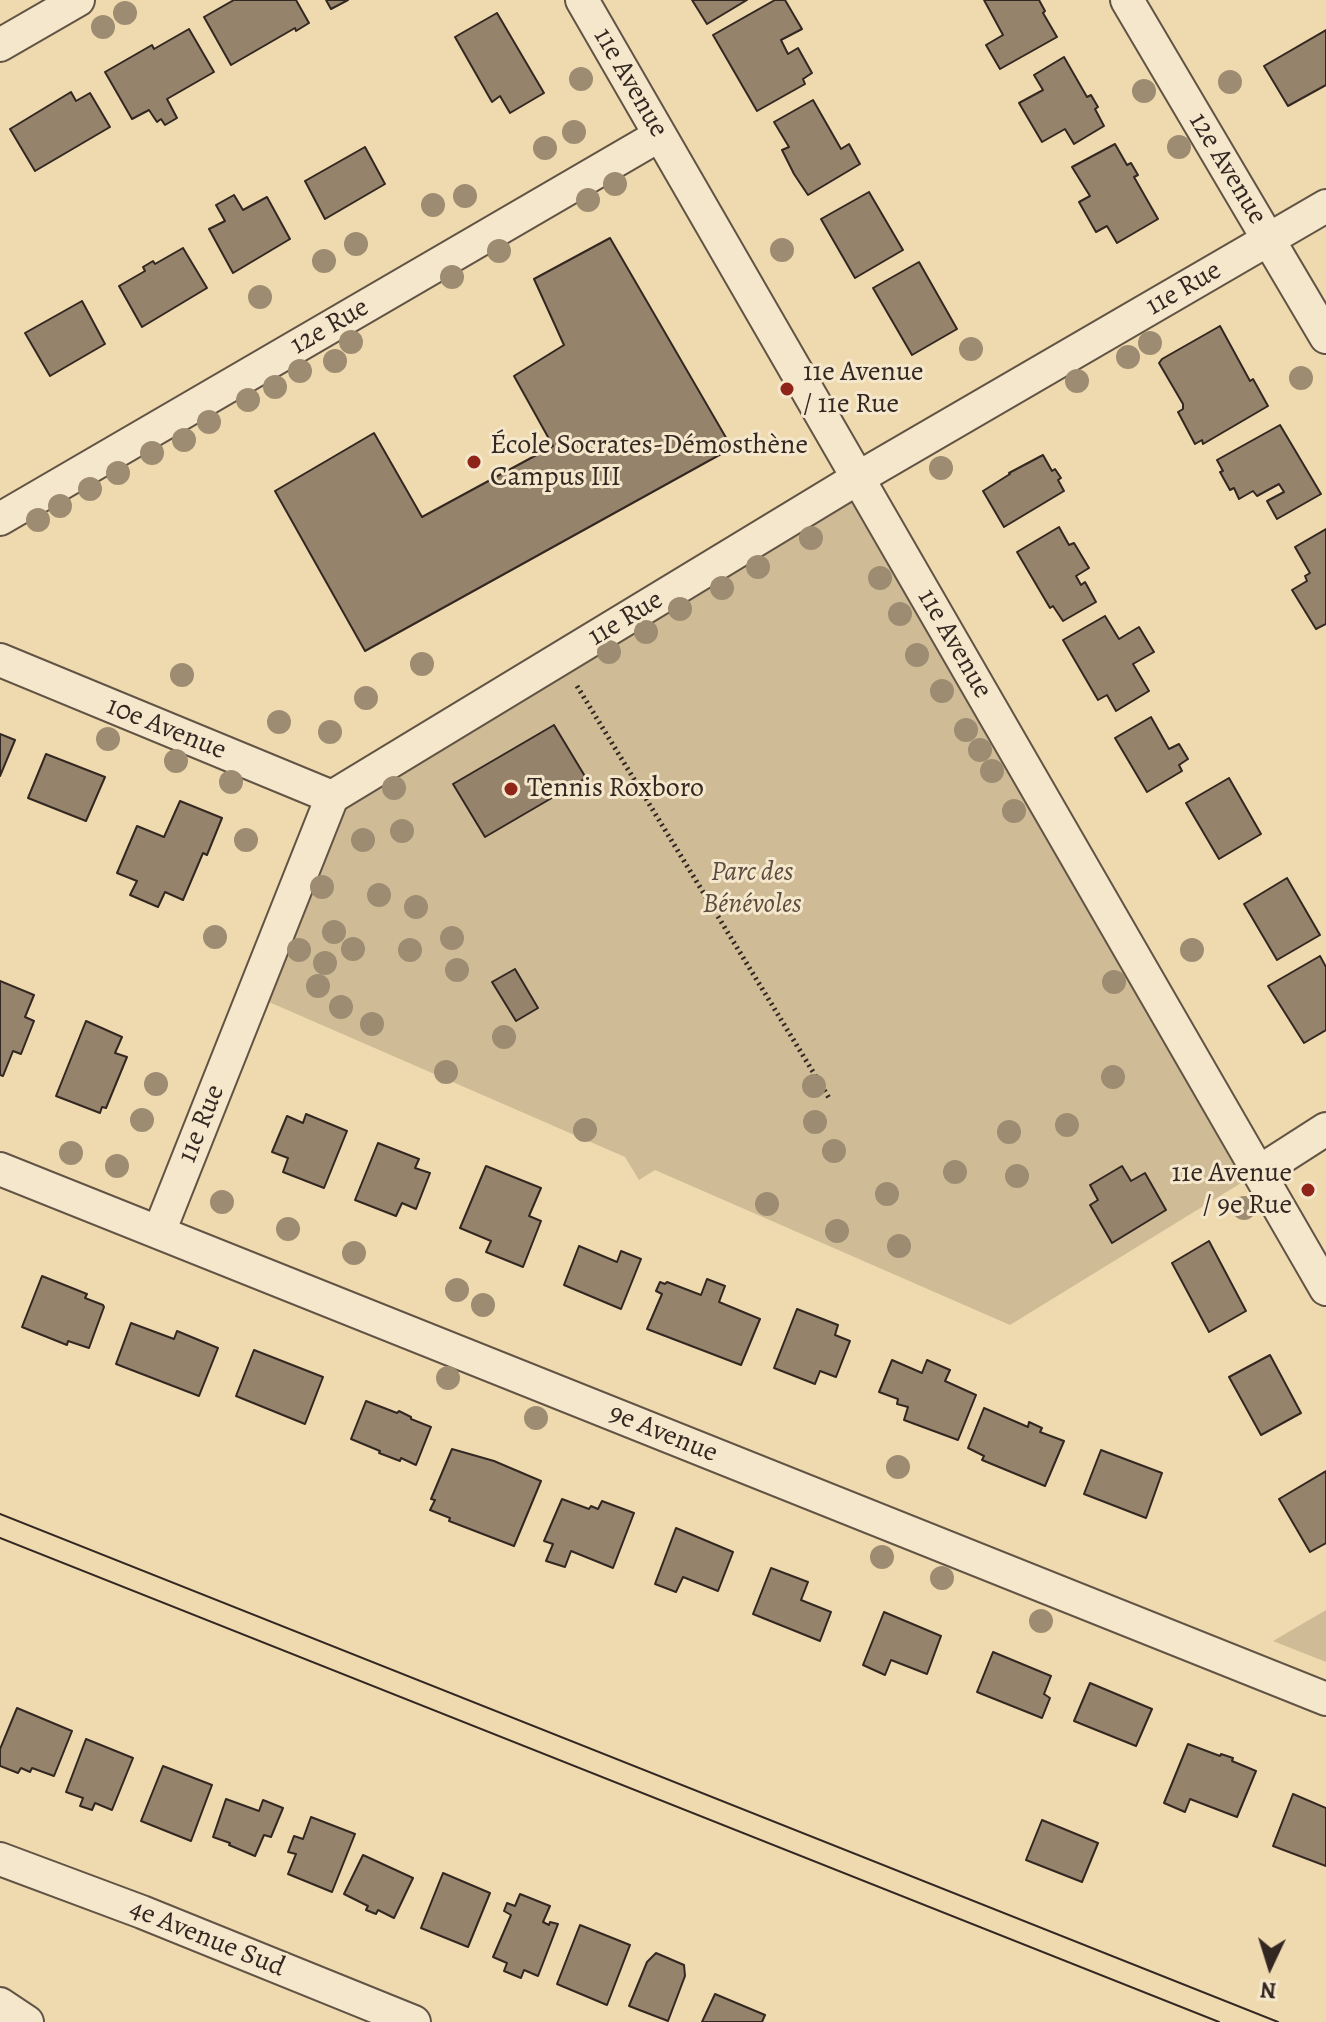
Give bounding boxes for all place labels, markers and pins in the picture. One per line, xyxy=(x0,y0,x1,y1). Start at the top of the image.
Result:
place label: 11e Avenue / 11e Rue xyxy=(803,356,924,422)
marker: 11e Avenue / 11e Rue xyxy=(778,380,796,398)
place label: École Socrates-Démosthène Campus III xyxy=(490,429,808,495)
marker: École Socrates-Démosthène Campus III xyxy=(465,453,483,471)
place label: Tennis Roxboro xyxy=(527,772,704,806)
marker: Tennis Roxboro xyxy=(502,780,520,798)
place label: 11e Avenue / 9e Rue xyxy=(1171,1157,1292,1223)
marker: 11e Avenue / 9e Rue xyxy=(1299,1181,1317,1199)

